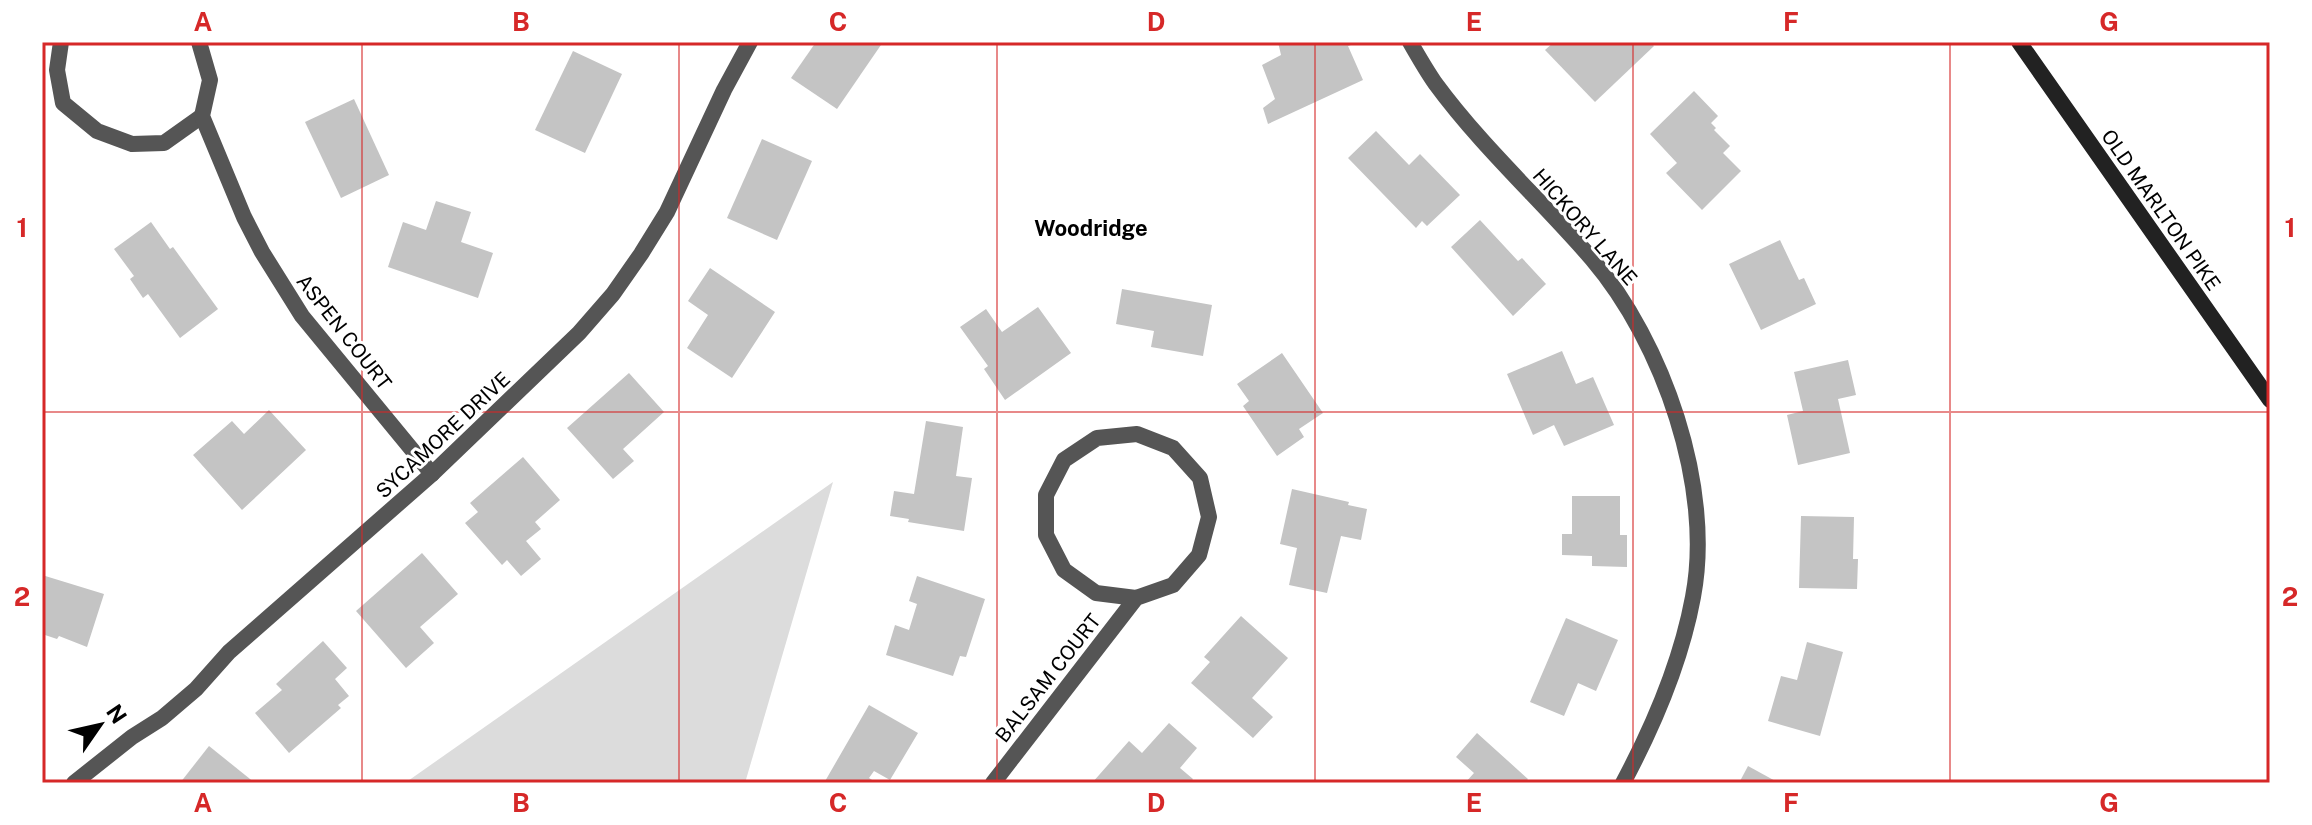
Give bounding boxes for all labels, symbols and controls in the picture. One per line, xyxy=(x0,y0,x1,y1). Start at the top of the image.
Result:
text: A xyxy=(194,6,213,37)
text: B xyxy=(512,6,530,37)
text: C xyxy=(829,6,847,37)
text: D xyxy=(1147,6,1165,37)
text: E xyxy=(1466,6,1482,37)
text: F xyxy=(1783,6,1799,37)
text: G xyxy=(2099,6,2119,37)
street label: OLD MARLTON PIKE xyxy=(2096,125,2226,295)
street label: HICKORY LANE xyxy=(1528,164,1642,290)
text: 1 xyxy=(16,212,28,243)
text: 1 xyxy=(2284,212,2296,243)
district label: Woodridge xyxy=(1034,215,1148,241)
street label: ASPEN COURT xyxy=(292,270,397,395)
street label: SYCAMORE DRIVE xyxy=(371,367,515,503)
text: 2 xyxy=(14,581,30,612)
text: 2 xyxy=(2282,581,2298,612)
street label: BALSAM COURT xyxy=(990,609,1106,747)
north arrow xyxy=(60,685,140,765)
text: N xyxy=(101,699,132,728)
text: A xyxy=(194,787,213,818)
text: B xyxy=(512,787,530,818)
text: C xyxy=(829,787,847,818)
text: D xyxy=(1147,787,1165,818)
text: E xyxy=(1466,787,1482,818)
text: F xyxy=(1783,787,1799,818)
text: G xyxy=(2099,787,2119,818)

